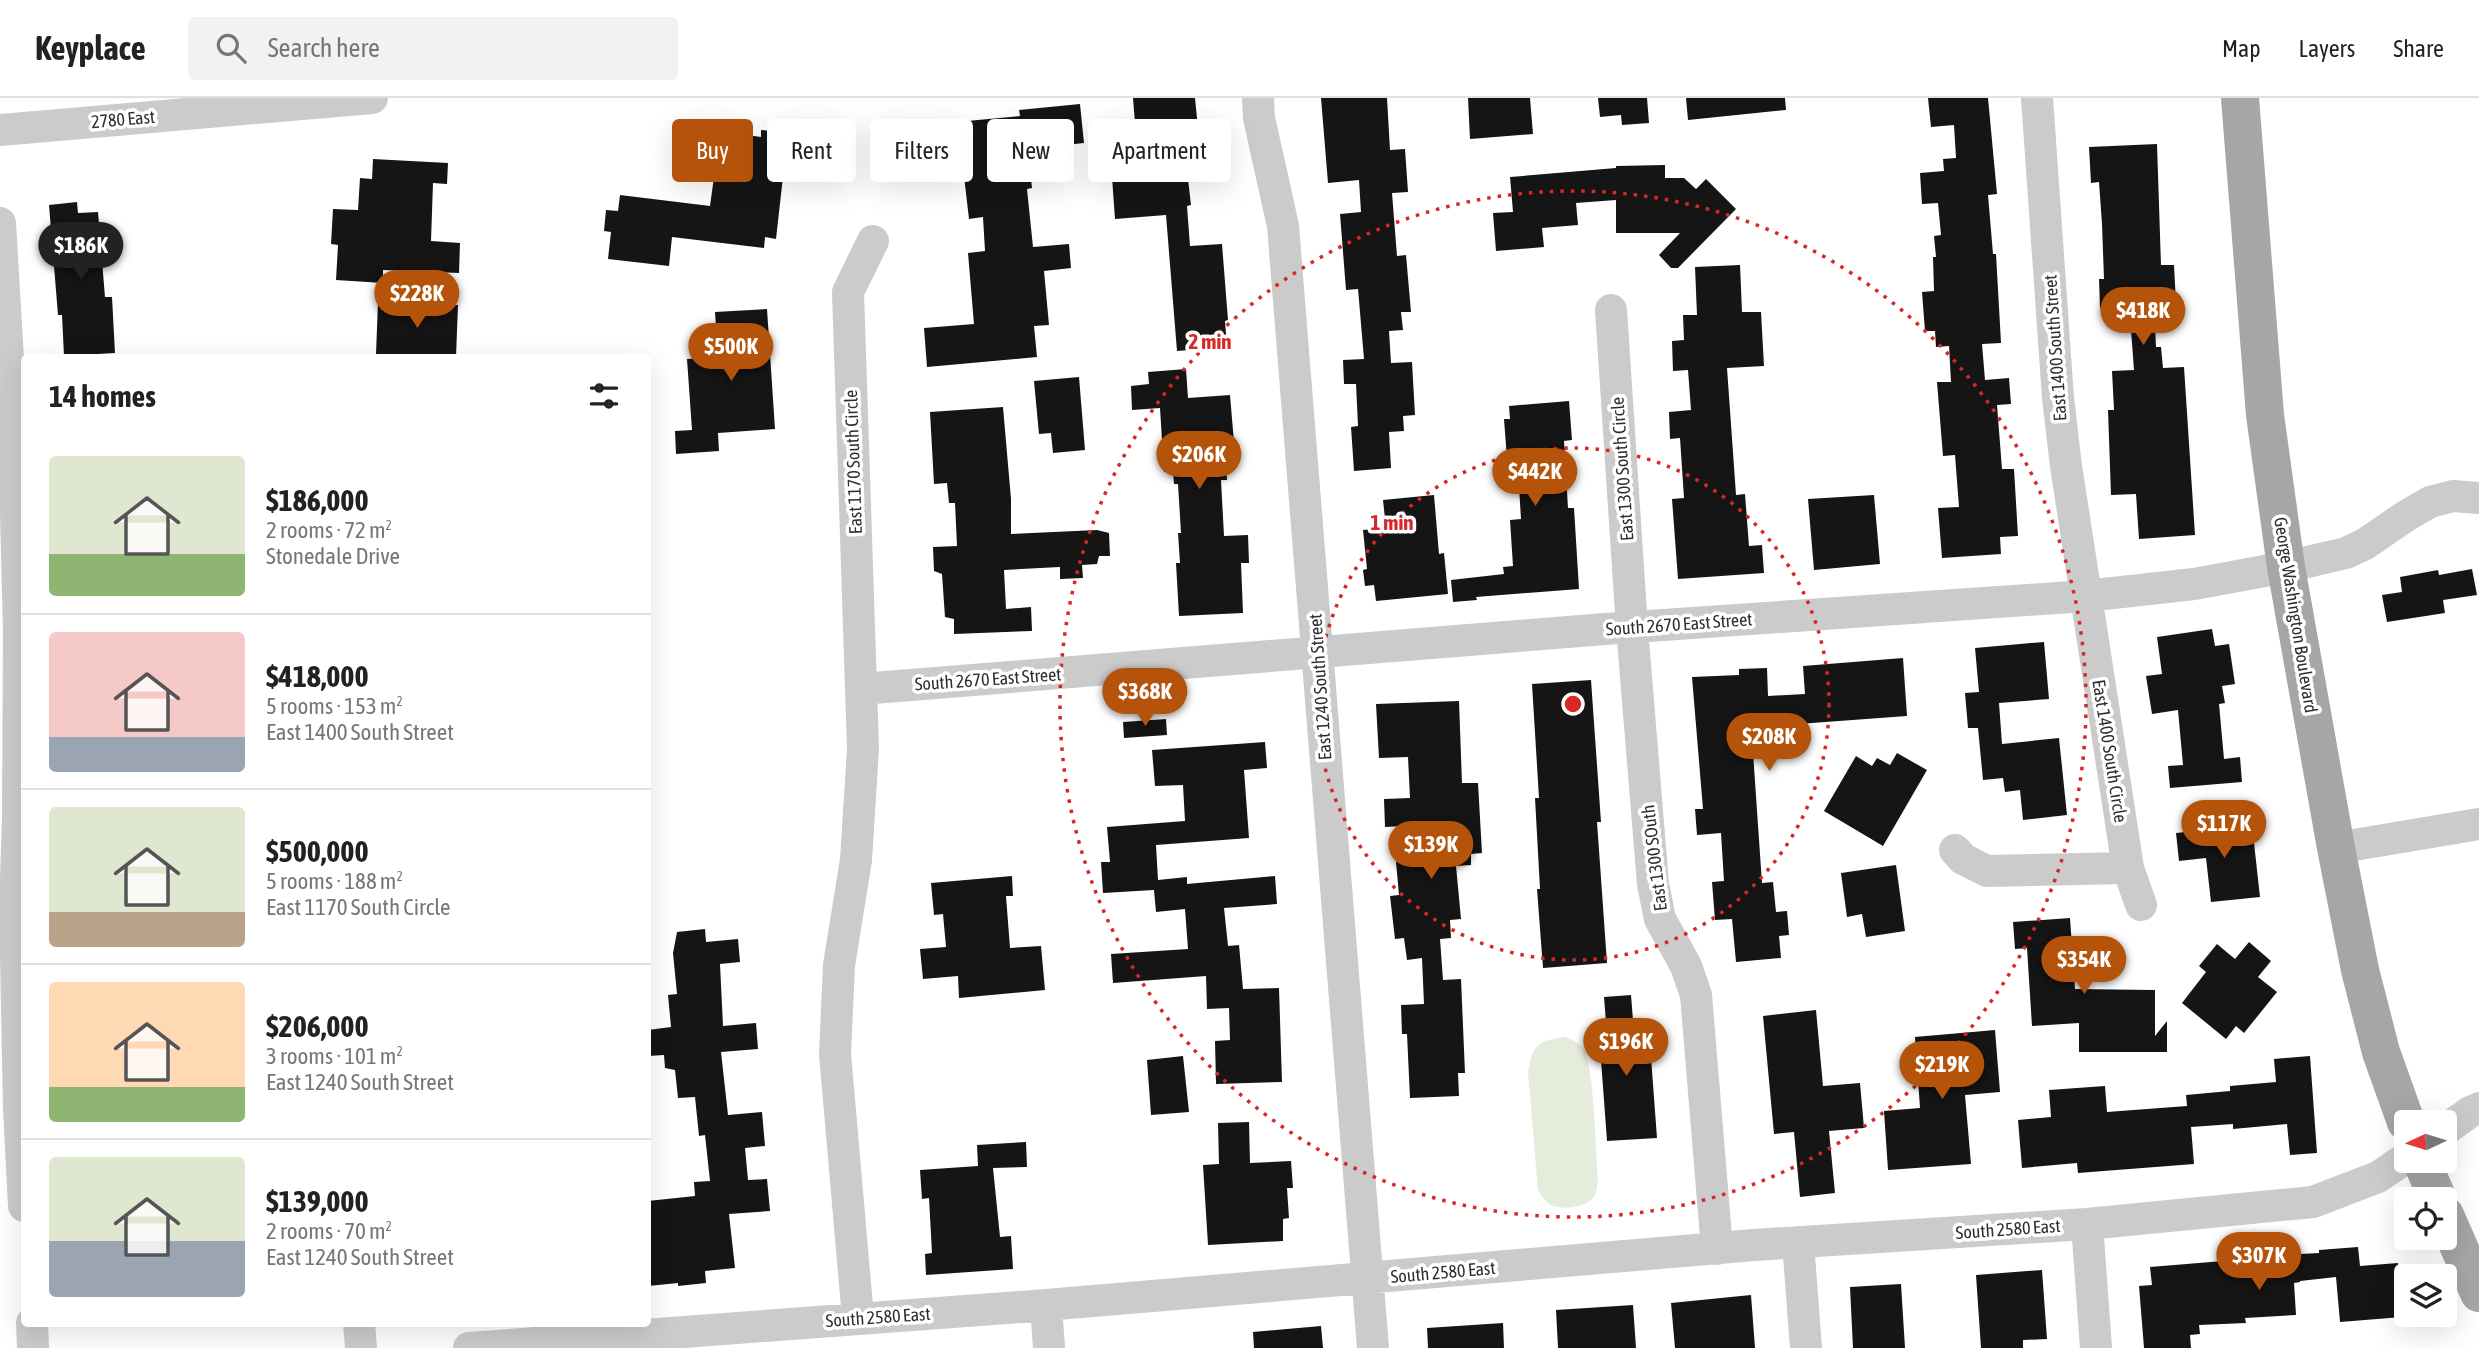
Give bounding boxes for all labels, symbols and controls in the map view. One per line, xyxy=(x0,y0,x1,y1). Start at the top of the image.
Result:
search box xyxy=(188,17,678,80)
text: Keyplace xyxy=(35,29,146,67)
icon: search xyxy=(212,29,250,67)
text: Search here xyxy=(268,33,380,63)
text: Map xyxy=(2222,35,2261,62)
text: Layers xyxy=(2299,35,2355,62)
text: Share xyxy=(2393,35,2444,62)
street label: 2780 East xyxy=(90,106,156,132)
chip: Buy xyxy=(672,119,753,182)
chip: Rent xyxy=(767,119,856,182)
chip: Filters xyxy=(870,119,973,182)
chip: New xyxy=(987,119,1074,182)
chip: Apartment xyxy=(1088,119,1231,182)
pin: $186K xyxy=(32,222,130,282)
text: $186K xyxy=(54,232,108,258)
pin: $228K xyxy=(368,271,466,330)
street label: East 1400 South Street xyxy=(2039,274,2071,422)
text: $228K xyxy=(390,280,444,306)
pin: $418K xyxy=(2094,288,2192,347)
text: $418K xyxy=(2116,297,2170,323)
pin: $500K xyxy=(682,324,780,383)
text: 2 min xyxy=(1189,329,1231,353)
text: $500K xyxy=(704,333,758,359)
icon: filters xyxy=(585,377,623,415)
text: 14 homes xyxy=(49,379,156,413)
street label: East 1170 South Circle xyxy=(840,389,866,535)
street label: East 1300 South Circle xyxy=(1606,396,1638,542)
pin: $206K xyxy=(1150,432,1248,491)
text: $206K xyxy=(1172,441,1226,467)
pin: $442K xyxy=(1486,448,1584,508)
text: $442K xyxy=(1508,458,1562,484)
text: $186,000 xyxy=(266,483,369,517)
icon: home xyxy=(105,484,189,568)
text: 1 min xyxy=(1371,510,1413,534)
street label: George Washington Boulevard xyxy=(2270,516,2322,714)
text: 2 rooms · 72 m² xyxy=(266,517,392,543)
text: Stonedale Drive xyxy=(266,543,400,569)
street label: South 2670 East Street xyxy=(1605,608,1753,640)
street label: East 1240 South Street xyxy=(1304,613,1336,761)
text: $418,000 xyxy=(266,659,369,693)
icon: home xyxy=(105,660,189,744)
street label: South 2670 East Street xyxy=(914,663,1062,695)
pin: $368K xyxy=(1096,668,1194,728)
text: $368K xyxy=(1118,678,1172,704)
street label: East 1400 South Circle xyxy=(2088,678,2132,824)
centre of rings xyxy=(1561,692,1585,716)
text: 5 rooms · 153 m² xyxy=(266,693,403,719)
pin: $208K xyxy=(1720,714,1818,773)
text: East 1400 South Street xyxy=(266,719,454,745)
text: $208K xyxy=(1742,723,1796,749)
pin: $117K xyxy=(2175,800,2273,860)
street label: East 1300 SOuth xyxy=(1637,804,1671,912)
text: $117K xyxy=(2197,810,2251,836)
pin: $139K xyxy=(1382,822,1480,881)
text: $139K xyxy=(1404,831,1458,857)
text: $500,000 xyxy=(266,834,369,868)
icon: home xyxy=(105,835,189,919)
text: 5 rooms · 188 m² xyxy=(266,868,403,894)
text: East 1170 South Circle xyxy=(266,894,451,920)
pin: $354K xyxy=(2035,936,2133,996)
text: $354K xyxy=(2057,946,2111,972)
text: $206,000 xyxy=(266,1009,369,1043)
icon: home xyxy=(105,1010,189,1094)
pin: $196K xyxy=(1577,1018,1675,1078)
text: $196K xyxy=(1599,1028,1653,1054)
pin: $219K xyxy=(1893,1042,1991,1101)
text: 3 rooms · 101 m² xyxy=(266,1043,403,1069)
text: $219K xyxy=(1915,1051,1969,1077)
text: East 1240 South Street xyxy=(266,1069,454,1095)
north arrow xyxy=(2394,1110,2457,1172)
map controls xyxy=(2394,1110,2457,1327)
text: $139,000 xyxy=(266,1184,369,1218)
icon: home xyxy=(105,1185,189,1269)
button: locate xyxy=(2394,1187,2457,1250)
street label: South 2580 East xyxy=(1955,1215,2061,1243)
text: 2 rooms · 70 m² xyxy=(266,1218,392,1244)
pin: $307K xyxy=(2210,1232,2308,1292)
text: $307K xyxy=(2232,1242,2286,1268)
text: East 1240 South Street xyxy=(266,1244,454,1270)
street label: South 2580 East xyxy=(1390,1257,1496,1287)
button: layers xyxy=(2394,1264,2457,1327)
street label: South 2580 East xyxy=(825,1303,931,1331)

